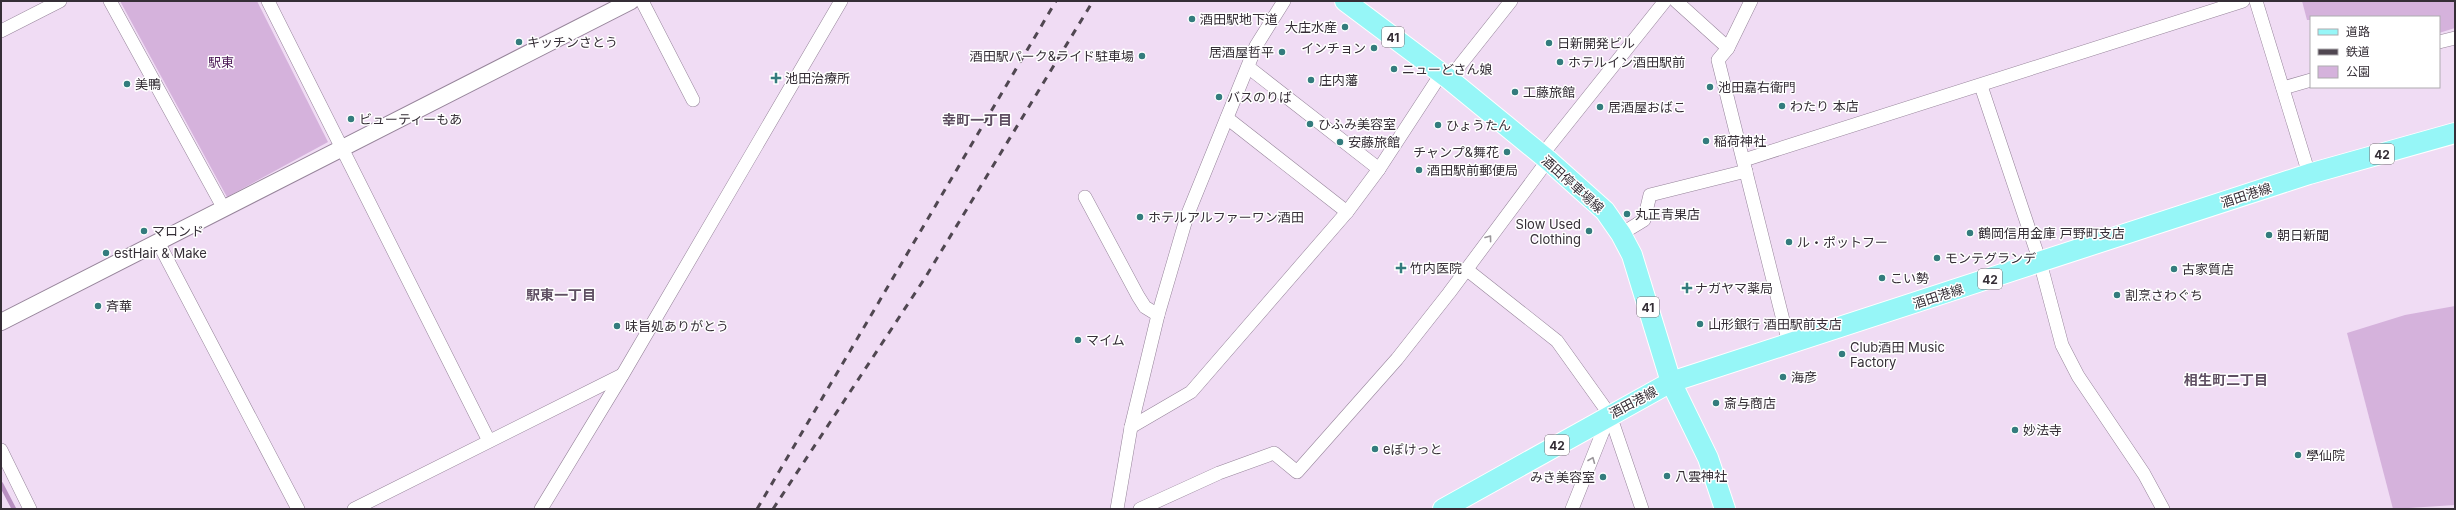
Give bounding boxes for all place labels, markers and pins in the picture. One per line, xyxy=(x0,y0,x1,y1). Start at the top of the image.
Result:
place label: 酒田駅地下道 xyxy=(1200,11,1278,27)
marker: 酒田駅地下道 xyxy=(1187,14,1197,24)
place label: 大庄水産 xyxy=(1285,19,1337,35)
marker: 大庄水産 xyxy=(1340,22,1350,32)
place label: キッチンさとう xyxy=(527,34,618,50)
place label: 日新開発ビル xyxy=(1557,35,1635,51)
marker: キッチンさとう xyxy=(514,37,524,47)
marker: 日新開発ビル xyxy=(1544,38,1554,48)
place label: インチョン xyxy=(1301,40,1366,56)
marker: インチョン xyxy=(1369,43,1379,53)
place label: 居酒屋哲平 xyxy=(1209,44,1274,60)
marker: 居酒屋哲平 xyxy=(1277,47,1287,57)
place label: 酒田駅パーク&ライド駐車場 xyxy=(970,48,1134,64)
marker: 酒田駅パーク&ライド駐車場 xyxy=(1137,51,1147,61)
place label: ホテルイン酒田駅前 xyxy=(1568,54,1685,70)
marker: ホテルイン酒田駅前 xyxy=(1555,57,1565,67)
place label: ニューどさん娘 xyxy=(1402,61,1493,77)
marker: ニューどさん娘 xyxy=(1389,64,1399,74)
place label: 池田治療所 xyxy=(785,70,850,86)
marker: 池田治療所 xyxy=(770,72,782,84)
place label: 庄内藩 xyxy=(1319,72,1358,88)
marker: 庄内藩 xyxy=(1306,75,1316,85)
place label: 美鴨 xyxy=(135,76,161,92)
marker: 美鴨 xyxy=(122,79,132,89)
place label: 池田嘉右衛門 xyxy=(1718,79,1796,95)
marker: 池田嘉右衛門 xyxy=(1705,82,1715,92)
place label: 工藤旅館 xyxy=(1523,84,1575,100)
marker: 工藤旅館 xyxy=(1510,87,1520,97)
place label: バスのりば xyxy=(1227,89,1292,105)
marker: バスのりば xyxy=(1214,92,1224,102)
place label: わたり 本店 xyxy=(1790,98,1859,114)
place label: 居酒屋おばこ xyxy=(1608,99,1686,115)
marker: わたり 本店 xyxy=(1777,101,1787,111)
marker: 居酒屋おばこ xyxy=(1595,102,1605,112)
place label: ビューティーもあ xyxy=(359,111,462,127)
marker: ビューティーもあ xyxy=(346,114,356,124)
place label: ひふみ美容室 xyxy=(1318,116,1396,132)
place label: ひょうたん xyxy=(1446,117,1511,133)
marker: ひふみ美容室 xyxy=(1305,119,1315,129)
marker: ひょうたん xyxy=(1433,120,1443,130)
place label: 稲荷神社 xyxy=(1714,133,1766,149)
place label: 安藤旅館 xyxy=(1348,134,1400,150)
marker: 稲荷神社 xyxy=(1701,136,1711,146)
marker: 安藤旅館 xyxy=(1335,137,1345,147)
place label: チャンプ&舞花 xyxy=(1413,144,1499,160)
marker: チャンプ&舞花 xyxy=(1502,147,1512,157)
place label: 酒田駅前郵便局 xyxy=(1427,162,1518,178)
marker: 酒田駅前郵便局 xyxy=(1414,165,1424,175)
place label: 丸正青果店 xyxy=(1635,206,1700,222)
place label: ホテルアルファーワン酒田 xyxy=(1148,209,1304,225)
marker: 丸正青果店 xyxy=(1622,209,1632,219)
marker: ホテルアルファーワン酒田 xyxy=(1135,212,1145,222)
place label: Slow Used Clothing xyxy=(1516,216,1581,247)
place label: マロンド xyxy=(152,223,204,239)
place label: 鶴岡信用金庫 戸野町支店 xyxy=(1978,225,2125,241)
marker: マロンド xyxy=(139,226,149,236)
marker: Slow Used Clothing xyxy=(1584,226,1594,236)
place label: 朝日新聞 xyxy=(2277,227,2329,243)
marker: 鶴岡信用金庫 戸野町支店 xyxy=(1965,228,1975,238)
marker: 朝日新聞 xyxy=(2264,230,2274,240)
place label: ル・ポットフー xyxy=(1797,234,1888,250)
marker: ル・ポットフー xyxy=(1784,237,1794,247)
place label: estHair & Make xyxy=(114,245,207,261)
marker: estHair & Make xyxy=(101,248,111,258)
place label: モンテグランデ xyxy=(1945,250,2036,266)
marker: モンテグランデ xyxy=(1932,253,1942,263)
place label: 竹内医院 xyxy=(1410,260,1462,276)
place label: 古家質店 xyxy=(2182,261,2234,277)
marker: 竹内医院 xyxy=(1395,262,1407,274)
marker: 古家質店 xyxy=(2169,264,2179,274)
place label: こい勢 xyxy=(1890,270,1929,286)
marker: こい勢 xyxy=(1877,273,1887,283)
place label: ナガヤマ薬局 xyxy=(1695,280,1773,296)
marker: ナガヤマ薬局 xyxy=(1682,283,1692,293)
place label: 割烹さわぐち xyxy=(2125,287,2203,303)
marker: 割烹さわぐち xyxy=(2112,290,2122,300)
place label: 斉華 xyxy=(106,298,132,314)
marker: 斉華 xyxy=(93,301,103,311)
place label: 山形銀行 酒田駅前支店 xyxy=(1708,316,1842,332)
place label: 味旨処ありがとう xyxy=(625,318,729,334)
marker: 山形銀行 酒田駅前支店 xyxy=(1695,319,1705,329)
marker: 味旨処ありがとう xyxy=(612,321,622,331)
place label: マイム xyxy=(1086,332,1125,348)
marker: マイム xyxy=(1073,335,1083,345)
place label: Club酒田 Music Factory xyxy=(1850,339,1945,370)
marker: Club酒田 Music Factory xyxy=(1837,349,1847,359)
place label: 海彦 xyxy=(1791,369,1817,385)
marker: 海彦 xyxy=(1778,372,1788,382)
place label: 斎与商店 xyxy=(1724,395,1776,411)
marker: 斎与商店 xyxy=(1711,398,1721,408)
place label: 妙法寺 xyxy=(2023,422,2062,438)
marker: 妙法寺 xyxy=(2010,425,2020,435)
place label: eぽけっと xyxy=(1383,441,1443,457)
marker: eぽけっと xyxy=(1370,444,1380,454)
place label: 學仙院 xyxy=(2306,447,2345,463)
marker: 學仙院 xyxy=(2293,450,2303,460)
place label: 八雲神社 xyxy=(1675,468,1727,484)
place label: みき美容室 xyxy=(1530,469,1595,485)
marker: 八雲神社 xyxy=(1662,471,1672,481)
marker: みき美容室 xyxy=(1598,472,1608,482)

